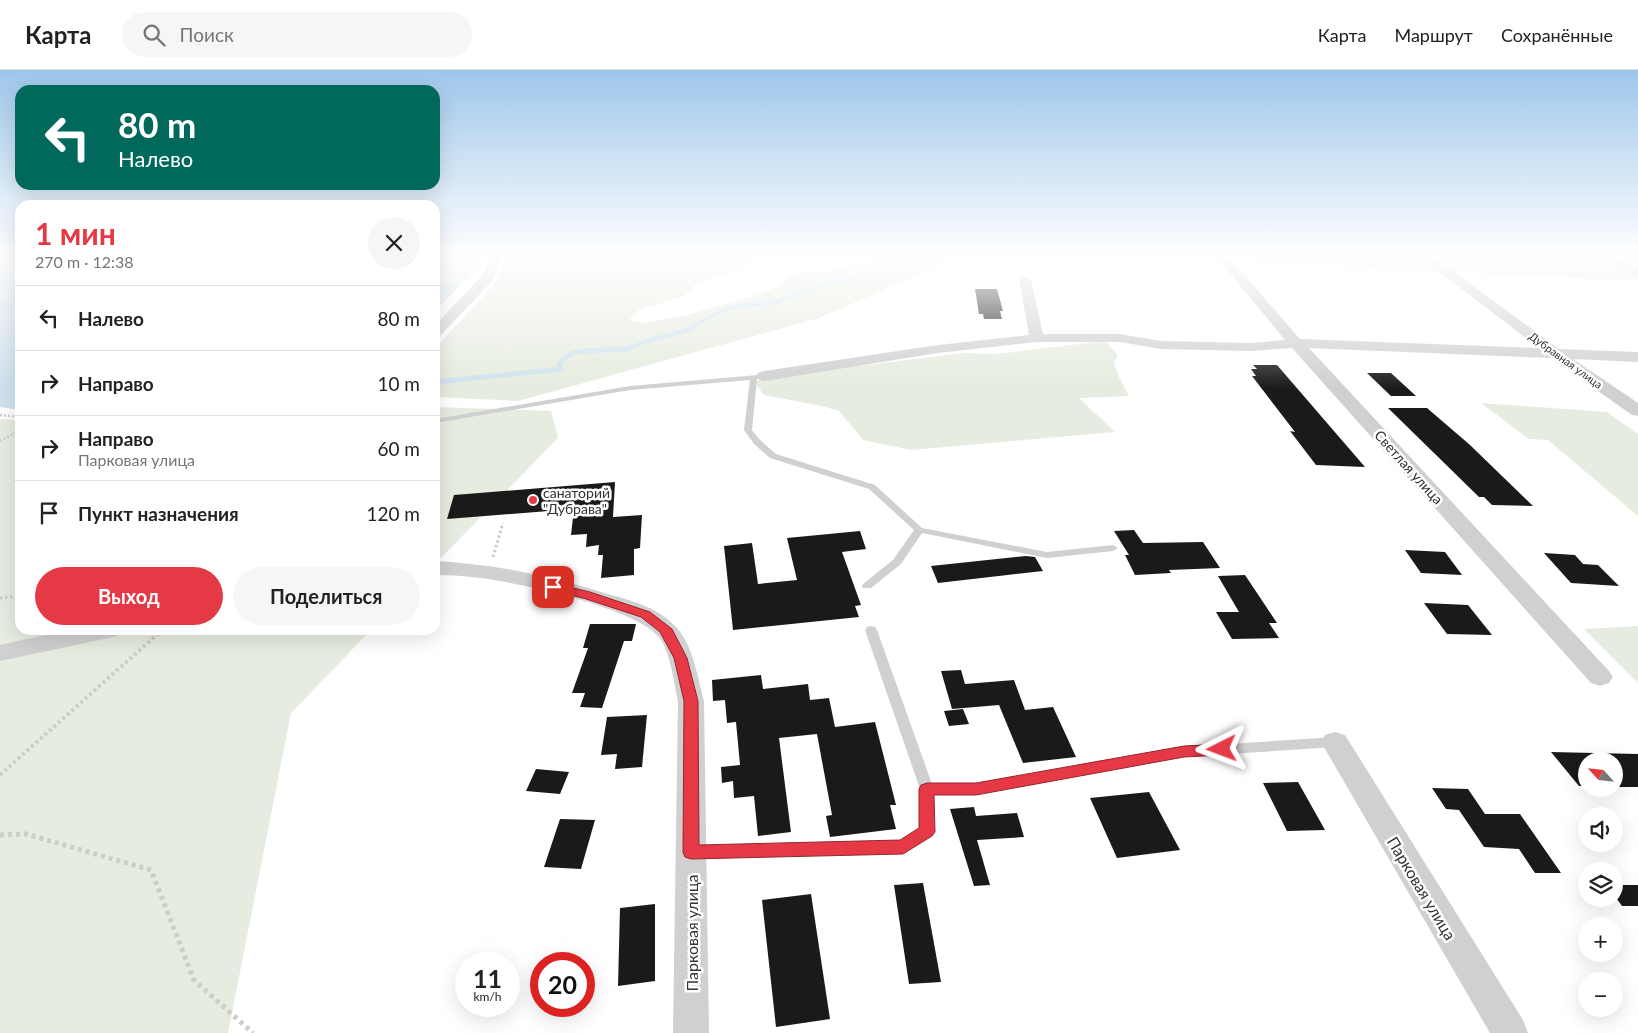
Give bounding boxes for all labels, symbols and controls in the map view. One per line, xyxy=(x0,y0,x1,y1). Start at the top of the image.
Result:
search box xyxy=(122,12,472,57)
text: Карта xyxy=(25,20,92,49)
icon: search xyxy=(140,21,168,49)
text: Поиск xyxy=(180,23,234,46)
text: Карта xyxy=(1318,24,1366,46)
text: Маршрут xyxy=(1394,24,1473,46)
text: Сохранённые xyxy=(1501,24,1613,46)
text: 80 m xyxy=(118,103,196,145)
icon: left xyxy=(35,105,100,170)
text: Налево xyxy=(118,145,193,172)
text: 1 мин xyxy=(35,215,116,251)
button: close xyxy=(368,217,420,269)
text: 270 m · 12:38 xyxy=(35,252,134,271)
icon: left xyxy=(35,304,63,332)
text: Налево xyxy=(78,307,144,330)
text: 80 m xyxy=(377,307,420,330)
street label: Дубравная улица xyxy=(1527,329,1605,391)
icon: right xyxy=(35,369,63,397)
text: Направо xyxy=(78,372,154,395)
text: 10 m xyxy=(377,372,420,395)
street label: Светлая улица xyxy=(1371,426,1447,508)
text: Направо xyxy=(78,427,154,450)
icon: right xyxy=(35,434,63,462)
text: 60 m xyxy=(377,437,420,460)
text: Парковая улица xyxy=(78,450,195,469)
place label: санаторий "Дубрава" xyxy=(543,484,610,517)
marker: санаторий "Дубрава" xyxy=(527,494,539,506)
icon: arrive xyxy=(35,499,63,527)
text: Пункт назначения xyxy=(78,502,239,525)
text: 120 m xyxy=(366,502,420,525)
pin xyxy=(532,566,574,608)
button: Выход xyxy=(35,567,223,625)
button: Поделиться xyxy=(233,567,420,625)
icon: arrive xyxy=(539,573,567,601)
position arrow xyxy=(1195,722,1247,774)
north arrow xyxy=(1578,752,1622,798)
map controls xyxy=(1578,752,1623,1017)
button: sound xyxy=(1578,807,1623,852)
street label: Парковая улица xyxy=(1384,833,1460,943)
button: layers xyxy=(1578,862,1623,907)
street label: Парковая улица xyxy=(682,874,701,992)
button: + xyxy=(1578,917,1623,962)
speed limit sign: 20 xyxy=(530,952,595,1017)
text: 11 xyxy=(473,963,502,993)
button: − xyxy=(1578,972,1623,1017)
text: km/h xyxy=(473,989,502,1004)

